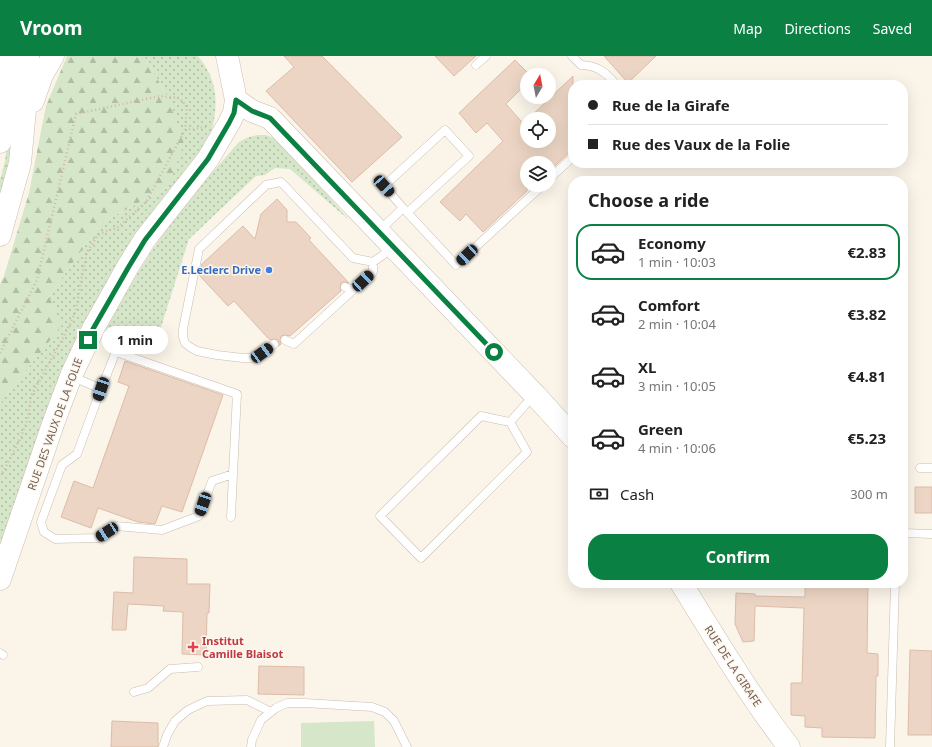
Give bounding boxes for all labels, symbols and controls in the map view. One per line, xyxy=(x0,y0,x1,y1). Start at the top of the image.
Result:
text: Vroom xyxy=(20,15,83,41)
text: Map xyxy=(733,19,762,38)
text: Directions xyxy=(784,19,851,38)
text: Saved xyxy=(873,19,912,38)
north arrow xyxy=(520,68,556,104)
map controls xyxy=(520,68,556,192)
text: Rue de la Girafe xyxy=(612,95,730,115)
button: locate xyxy=(520,112,556,148)
text: Rue des Vaux de la Folie xyxy=(612,134,790,154)
button: layers xyxy=(520,156,556,192)
car xyxy=(372,173,396,199)
text: Choose a ride xyxy=(588,188,709,212)
text: Economy xyxy=(638,233,706,253)
icon: car xyxy=(590,234,626,270)
car xyxy=(454,242,480,268)
text: €2.83 xyxy=(847,242,886,262)
text: 1 min · 10:03 xyxy=(638,253,716,271)
place label: E.Leclerc Drive xyxy=(181,262,261,277)
marker: E.Leclerc Drive xyxy=(264,265,274,275)
car xyxy=(350,268,376,294)
text: Comfort xyxy=(638,295,700,315)
icon: car xyxy=(590,296,626,332)
text: €3.82 xyxy=(847,304,886,324)
text: 2 min · 10:04 xyxy=(638,315,716,333)
callout: 1 min xyxy=(102,326,168,354)
route end xyxy=(79,331,97,349)
text: 1 min xyxy=(117,331,153,349)
car xyxy=(249,341,275,365)
route start xyxy=(485,343,503,361)
street label: RUE DES VAUX DE LA FOLIE xyxy=(24,355,86,492)
text: XL xyxy=(638,357,656,377)
icon: car xyxy=(590,358,626,394)
text: €4.81 xyxy=(847,366,886,386)
car xyxy=(91,376,111,402)
text: 3 min · 10:05 xyxy=(638,377,716,395)
text: Green xyxy=(638,419,683,439)
icon: car xyxy=(590,420,626,456)
text: €5.23 xyxy=(847,428,886,448)
text: 4 min · 10:06 xyxy=(638,439,716,457)
icon: cash xyxy=(588,483,610,505)
text: Cash xyxy=(620,484,654,504)
text: 300 m xyxy=(850,485,888,503)
car xyxy=(193,491,213,517)
car xyxy=(94,520,120,544)
button: Confirm xyxy=(588,534,888,580)
street label: RUE DE LA GIRAFE xyxy=(702,622,765,709)
place label: Institut Camille Blaisot xyxy=(202,633,284,661)
marker: Institut Camille Blaisot xyxy=(187,641,199,653)

